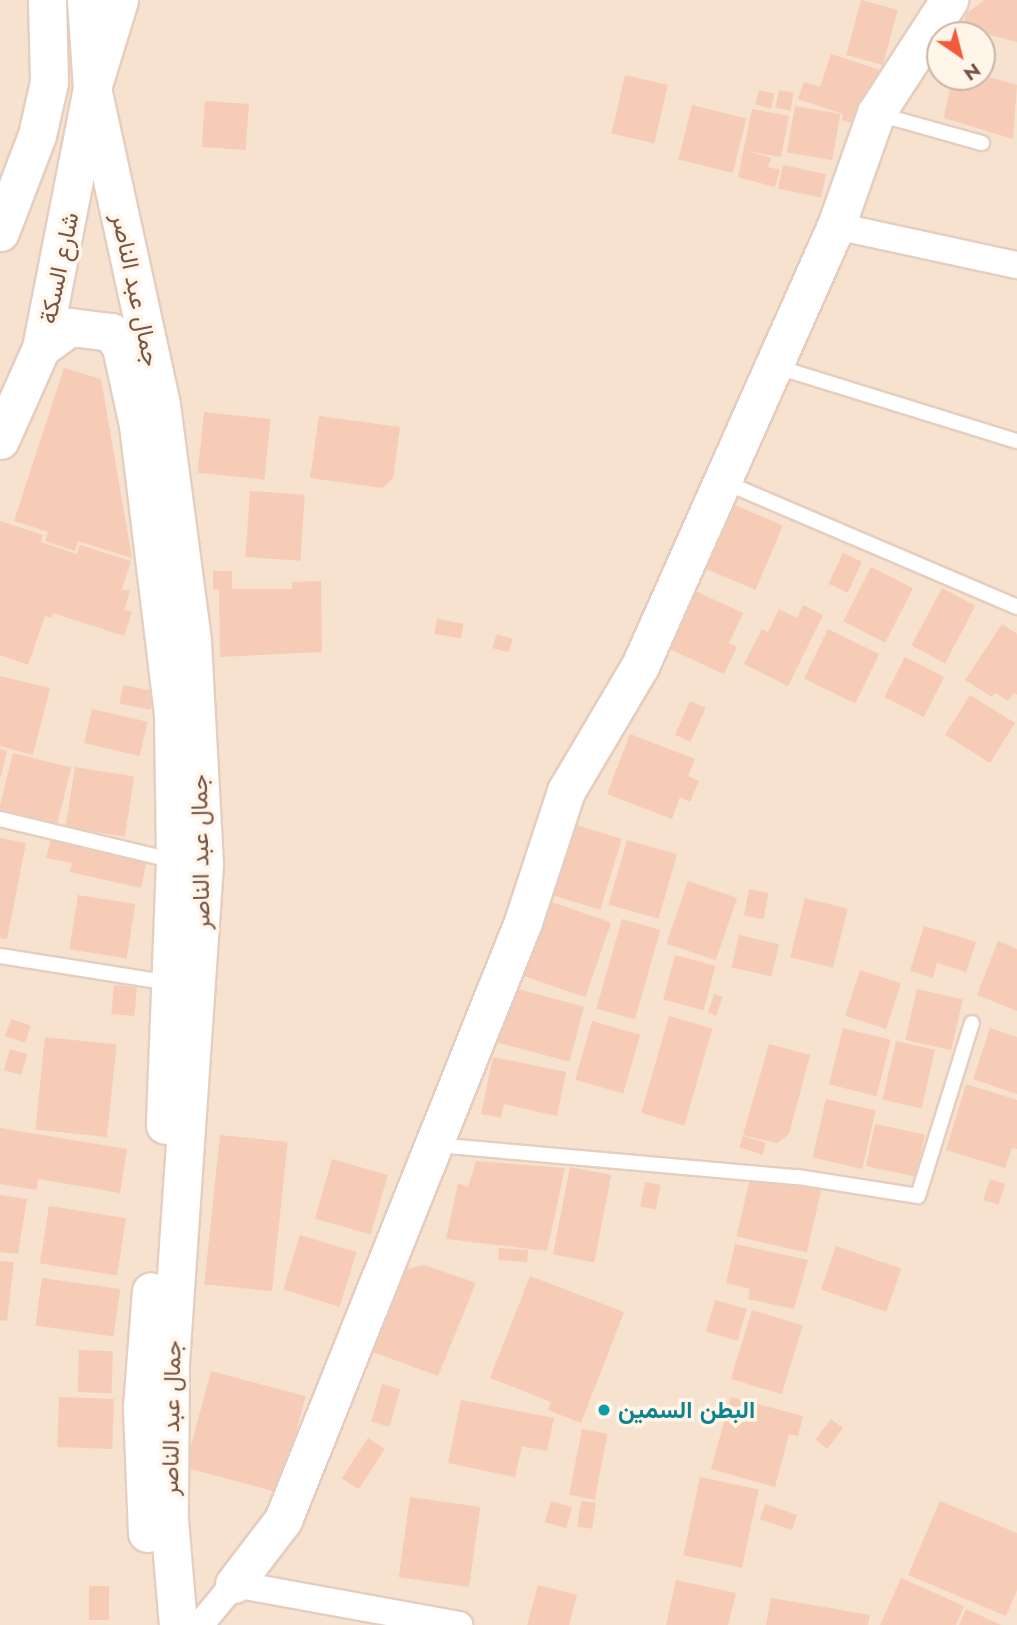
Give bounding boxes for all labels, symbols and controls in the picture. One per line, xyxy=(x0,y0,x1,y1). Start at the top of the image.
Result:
north arrow xyxy=(926,21,996,91)
text: N xyxy=(958,57,986,87)
street label: شارع السكة xyxy=(33,210,85,326)
street label: جمال عبد الناصر xyxy=(106,211,166,369)
street label: جمال عبد الناصر xyxy=(184,774,216,930)
street label: جمال عبد الناصر xyxy=(155,1340,187,1496)
place label: البطن السمين xyxy=(618,1396,755,1424)
marker: البطن السمين xyxy=(596,1402,612,1418)

